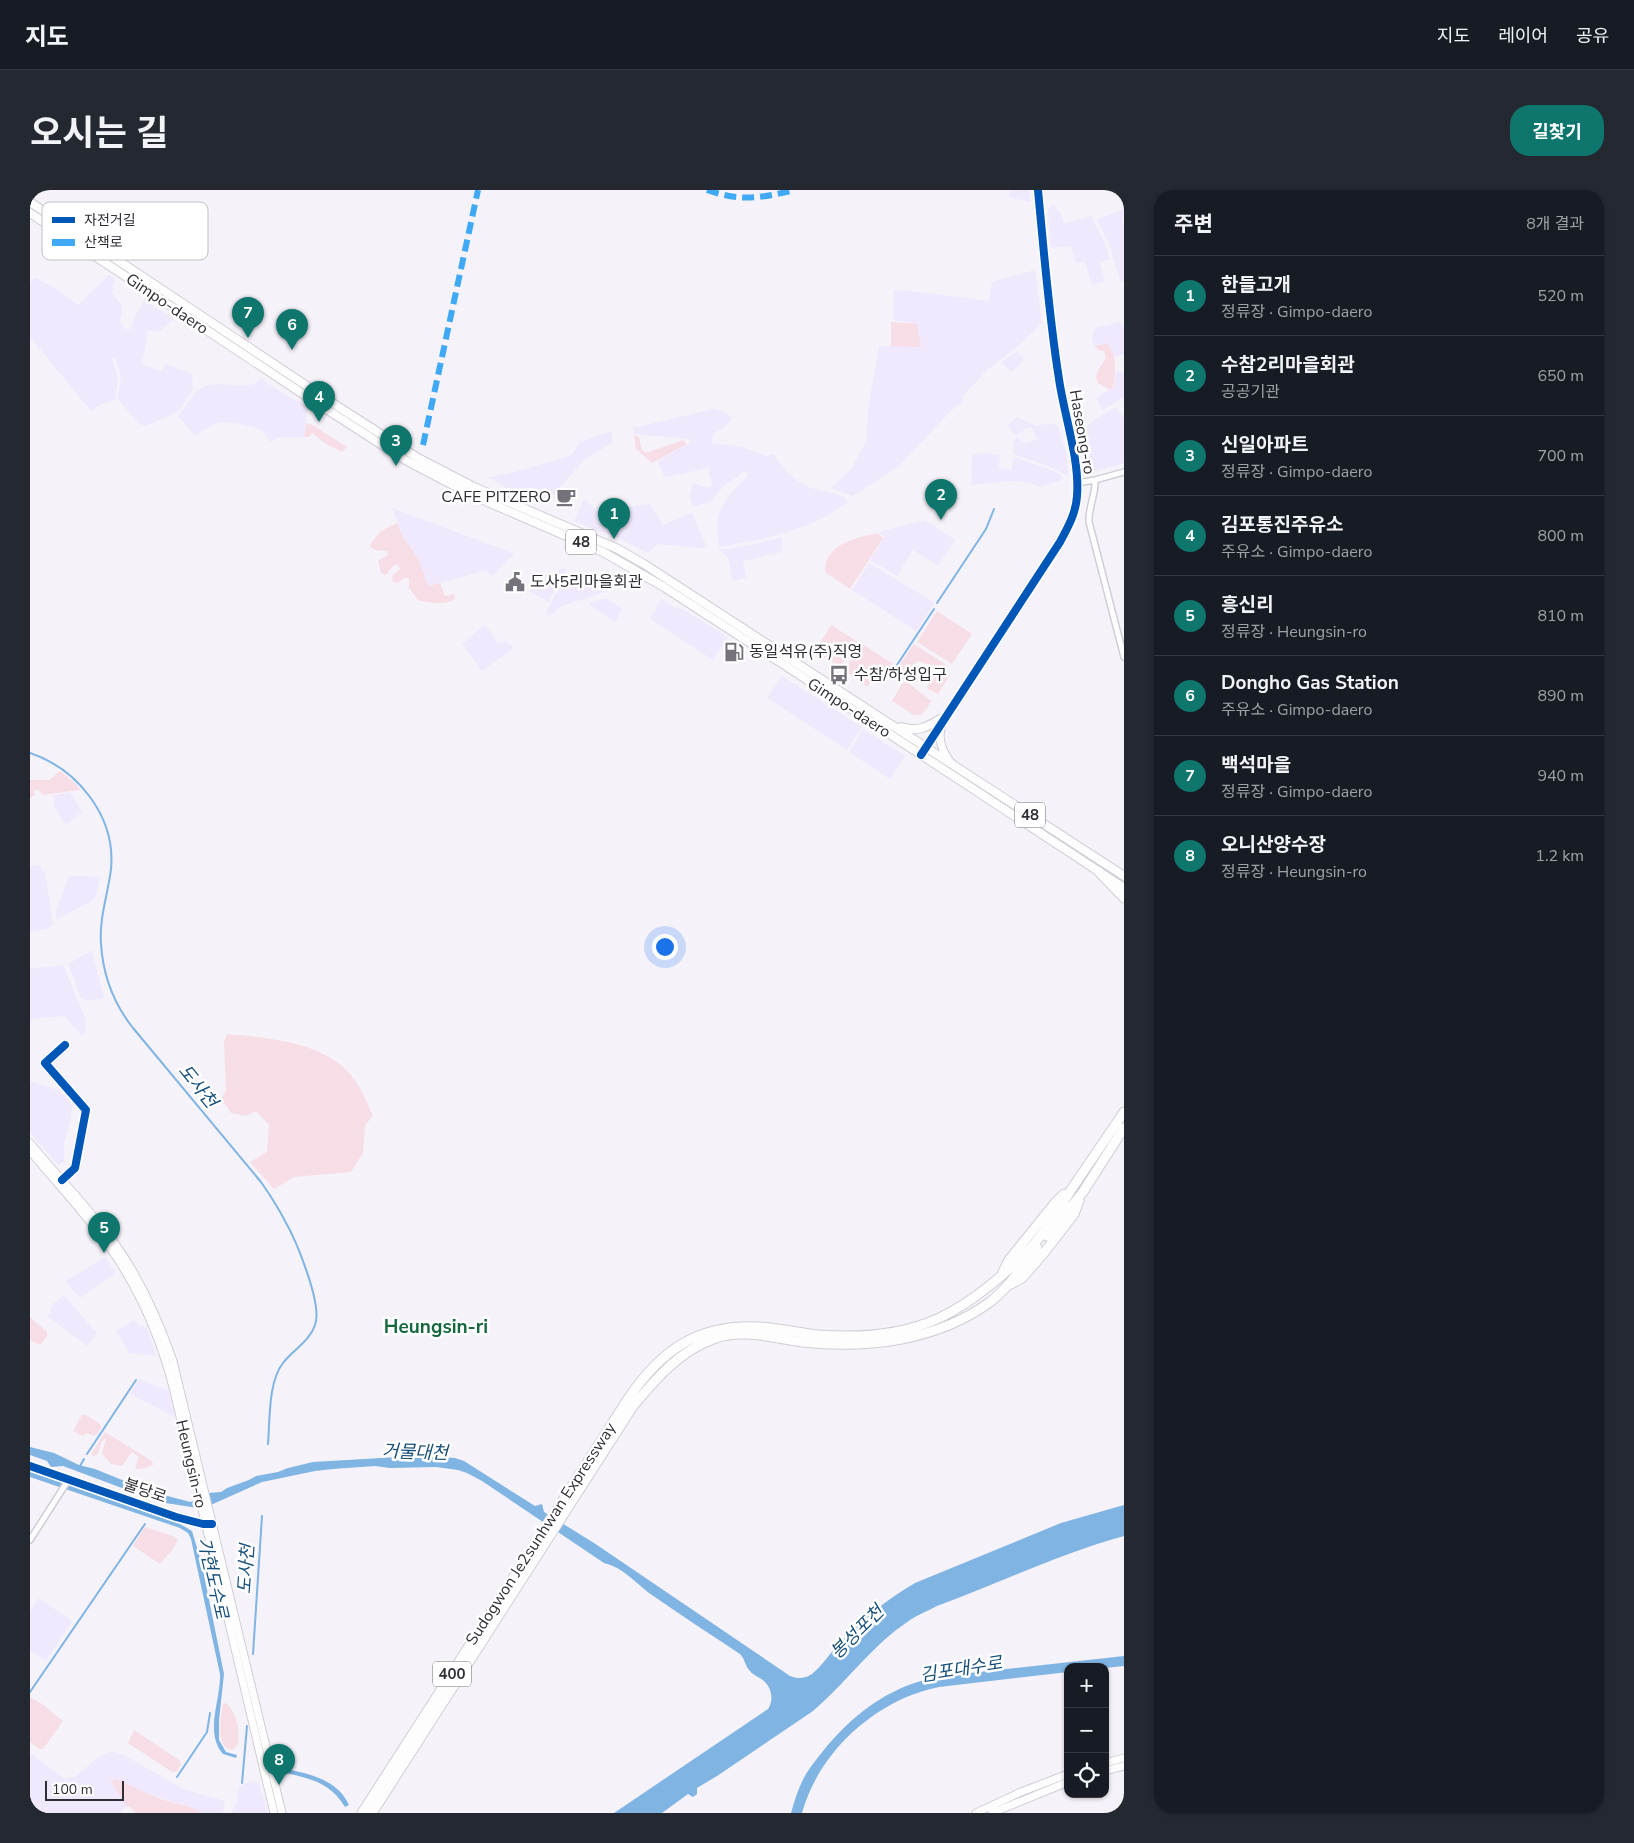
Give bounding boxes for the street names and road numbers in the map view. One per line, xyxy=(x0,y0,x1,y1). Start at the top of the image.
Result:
street label: Gimpo-daero xyxy=(121,268,213,340)
street label: Haseong-ro xyxy=(1064,388,1100,476)
road number: 48 xyxy=(566,530,596,554)
street label: Gimpo-daero xyxy=(803,673,895,743)
road number: 48 xyxy=(1015,802,1045,828)
street label: Heungsin-ro xyxy=(170,1418,212,1510)
street label: Sudogwon Je2sunhwan Expressway xyxy=(461,1418,622,1650)
street label: 불당로 xyxy=(121,1473,170,1509)
road number: 400 xyxy=(433,1662,471,1686)

